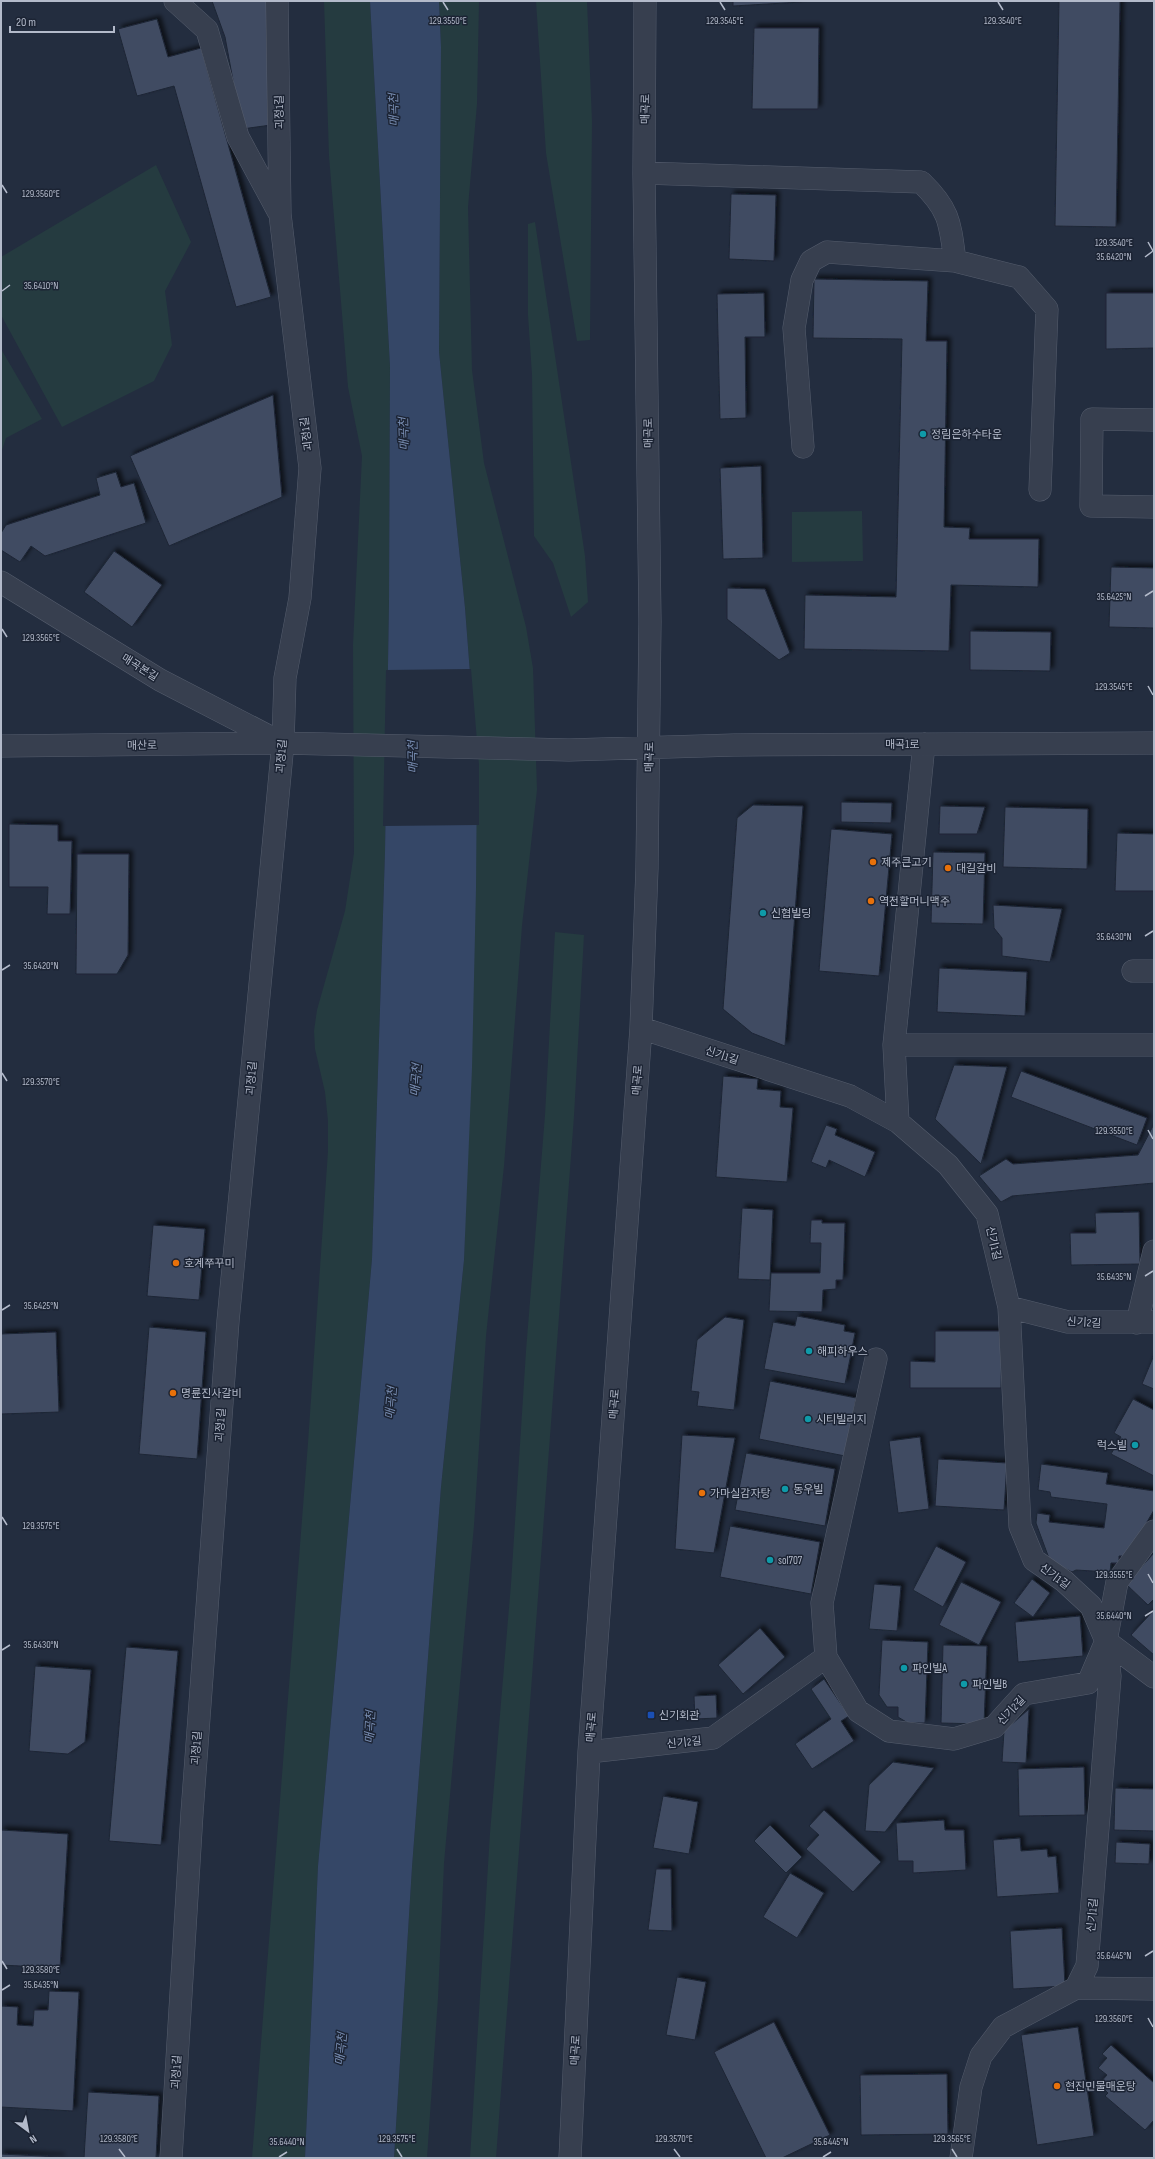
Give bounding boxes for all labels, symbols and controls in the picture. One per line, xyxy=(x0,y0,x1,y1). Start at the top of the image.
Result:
scale bar xyxy=(10,8,114,34)
text: 20 m xyxy=(16,15,36,30)
text: 129.3550°E xyxy=(429,15,467,27)
text: 129.3545°E xyxy=(706,15,744,27)
text: 129.3540°E xyxy=(984,15,1022,27)
water label: 매곡천 xyxy=(386,91,403,127)
street label: 매곡로 xyxy=(639,94,652,124)
street label: 괴정1길 xyxy=(273,95,286,129)
text: 129.3560°E xyxy=(22,188,60,200)
text: 129.3540°E xyxy=(1095,237,1133,249)
text: 35.6420°N xyxy=(1096,251,1132,263)
text: 35.6410°N xyxy=(24,280,58,292)
water label: 매곡천 xyxy=(396,415,413,451)
street label: 괴정1길 xyxy=(298,416,315,452)
street label: 매곡로 xyxy=(642,418,655,448)
place label: 정림은하수타운 xyxy=(931,428,1002,441)
marker: 정림은하수타운 xyxy=(918,429,928,439)
text: 35.6425°N xyxy=(1097,591,1131,603)
text: 129.3565°E xyxy=(22,632,60,644)
street label: 매곡본길 xyxy=(119,651,160,684)
text: 129.3545°E xyxy=(1095,681,1133,693)
street label: 괴정1길 xyxy=(274,738,289,774)
water label: 매곡천 xyxy=(406,738,421,774)
street label: 매곡1로 xyxy=(885,738,919,751)
street label: 매산로 xyxy=(127,739,157,752)
street label: 매곡로 xyxy=(643,742,656,772)
place label: 제주큰고기 xyxy=(881,856,932,869)
marker: 제주큰고기 xyxy=(868,857,878,867)
place label: 대길갈비 xyxy=(956,862,996,875)
marker: 대길갈비 xyxy=(943,863,953,873)
place label: 역전할머니맥주 xyxy=(879,895,950,908)
marker: 역전할머니맥주 xyxy=(866,896,876,906)
place label: 신협빌딩 xyxy=(771,907,811,920)
marker: 신협빌딩 xyxy=(758,908,768,918)
text: 35.6430°N xyxy=(1096,931,1132,943)
text: 35.6420°N xyxy=(23,960,59,972)
street label: 신기1길 xyxy=(704,1044,740,1067)
street label: 괴정1길 xyxy=(244,1060,259,1096)
water label: 매곡천 xyxy=(408,1061,425,1097)
street label: 매곡로 xyxy=(630,1064,645,1096)
text: 129.3570°E xyxy=(22,1076,60,1088)
text: 129.3550°E xyxy=(1095,1125,1133,1137)
street label: 신기1길 xyxy=(983,1225,1004,1261)
place label: 호계쭈꾸미 xyxy=(184,1257,235,1270)
marker: 호계쭈꾸미 xyxy=(171,1258,181,1268)
text: 35.6435°N xyxy=(1097,1271,1131,1283)
text: 35.6425°N xyxy=(24,1300,58,1312)
street label: 신기2길 xyxy=(1066,1315,1102,1330)
place label: 해피하우스 xyxy=(817,1345,868,1358)
marker: 해피하우스 xyxy=(804,1346,814,1356)
water label: 매곡천 xyxy=(383,1384,401,1420)
place label: 명륜진사갈비 xyxy=(181,1387,242,1400)
marker: 명륜진사갈비 xyxy=(168,1388,178,1398)
street label: 매곡로 xyxy=(607,1388,622,1420)
street label: 괴정1길 xyxy=(213,1408,228,1443)
place label: 시티빌리지 xyxy=(816,1413,867,1426)
marker: 시티빌리지 xyxy=(803,1414,813,1424)
place label: 럭스빌 xyxy=(1097,1439,1127,1452)
marker: 럭스빌 xyxy=(1130,1440,1140,1450)
place label: 동우빌 xyxy=(793,1483,823,1496)
marker: 동우빌 xyxy=(780,1484,790,1494)
place label: 가마실감자탕 xyxy=(710,1487,771,1500)
marker: 가마실감자탕 xyxy=(697,1488,707,1498)
text: 129.3575°E xyxy=(22,1520,60,1532)
place label: sol707 xyxy=(778,1554,803,1567)
marker: sol707 xyxy=(765,1555,775,1565)
street label: 신기1길 xyxy=(1037,1561,1072,1592)
text: 129.3555°E xyxy=(1095,1569,1133,1581)
text: 35.6440°N xyxy=(1096,1610,1132,1622)
text: 35.6430°N xyxy=(23,1639,59,1651)
place label: 파인빌A xyxy=(912,1662,947,1675)
marker: 파인빌A xyxy=(899,1663,909,1673)
place label: 파인빌B xyxy=(972,1678,1007,1691)
marker: 파인빌B xyxy=(959,1679,969,1689)
street label: 신기2길 xyxy=(995,1693,1028,1728)
water label: 매곡천 xyxy=(362,1708,379,1744)
place label: 신기회관 xyxy=(659,1709,699,1722)
marker: 신기회관 xyxy=(646,1710,656,1720)
street label: 매곡로 xyxy=(584,1711,599,1743)
street label: 괴정1길 xyxy=(189,1731,204,1766)
street label: 신기2길 xyxy=(666,1734,702,1751)
street label: 신기1길 xyxy=(1085,1897,1100,1933)
text: 35.6445°N xyxy=(1097,1950,1131,1962)
text: 129.3580°E xyxy=(22,1964,60,1976)
text: 35.6435°N xyxy=(24,1979,58,1991)
text: 129.3560°E xyxy=(1095,2013,1133,2025)
water label: 매곡천 xyxy=(332,2030,351,2066)
street label: 매곡로 xyxy=(568,2035,583,2066)
street label: 괴정1길 xyxy=(169,2055,184,2089)
place label: 현진민물매운탕 xyxy=(1065,2080,1136,2093)
marker: 현진민물매운탕 xyxy=(1052,2081,1062,2091)
north arrow xyxy=(8,2111,48,2151)
text: N xyxy=(27,2132,39,2146)
text: 129.3580°E xyxy=(100,2133,138,2145)
text: 129.3575°E xyxy=(378,2133,416,2145)
text: 129.3570°E xyxy=(655,2133,693,2145)
text: 129.3565°E xyxy=(933,2133,971,2145)
text: 35.6440°N xyxy=(269,2136,305,2148)
text: 35.6445°N xyxy=(814,2136,848,2148)

